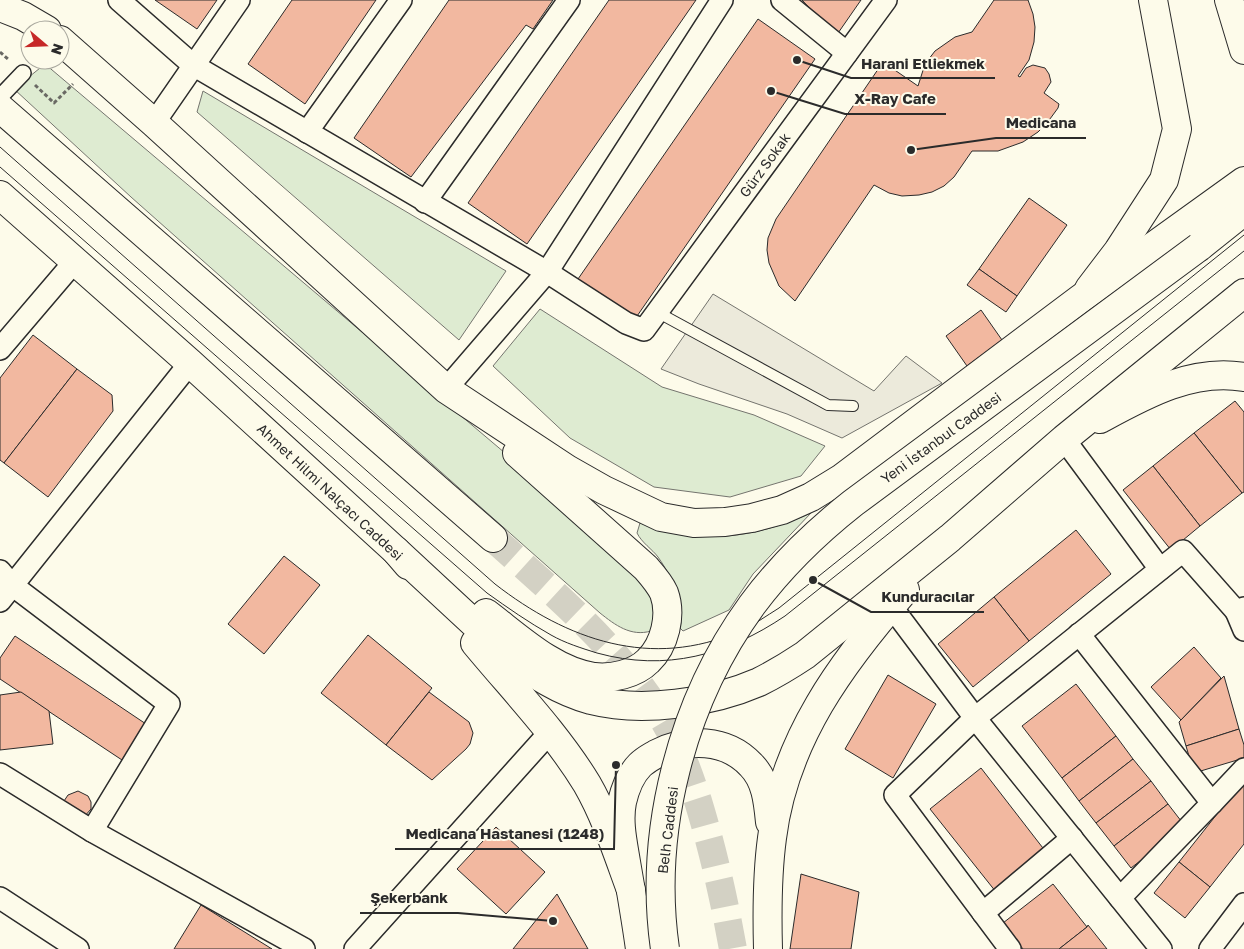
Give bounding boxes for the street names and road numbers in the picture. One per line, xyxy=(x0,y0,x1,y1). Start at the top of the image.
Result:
street label: Gürz Sokak xyxy=(736,129,794,200)
street label: Yeni İstanbul Caddesi xyxy=(877,388,1004,487)
street label: Ahmet Hilmi Nalçacı Caddesi xyxy=(254,419,407,564)
street label: Belh Caddesi xyxy=(654,785,681,875)

